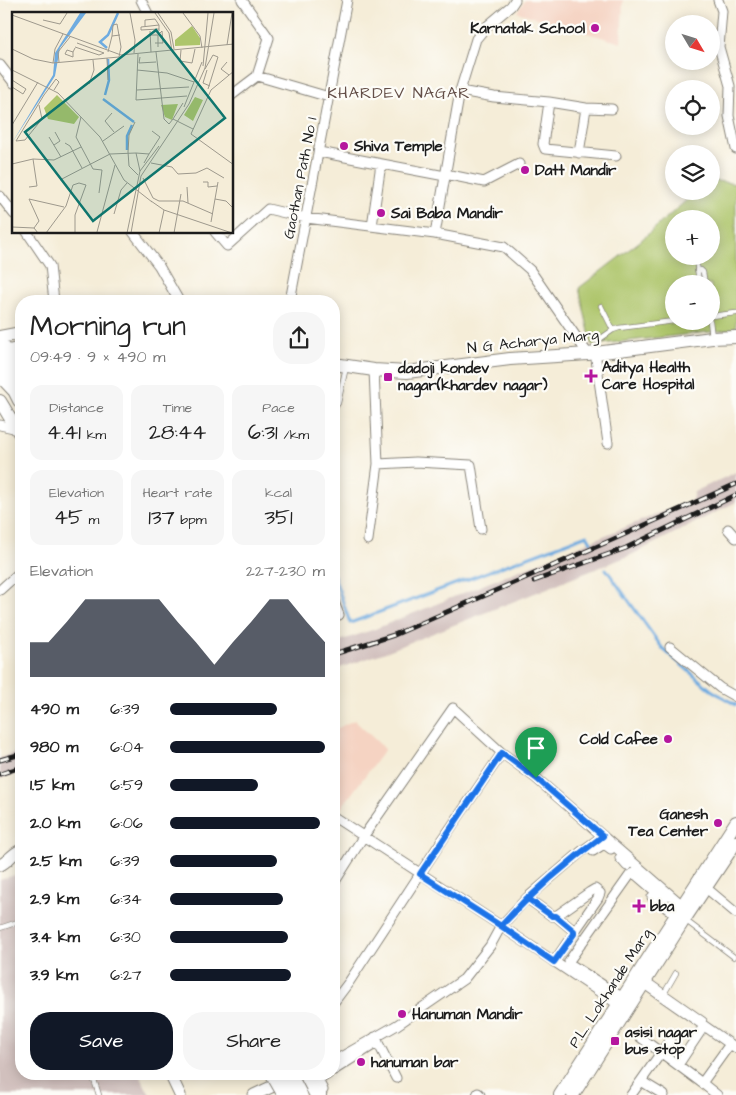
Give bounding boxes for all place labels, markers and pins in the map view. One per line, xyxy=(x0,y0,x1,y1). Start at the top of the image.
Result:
place label: Karnatak School xyxy=(470,18,586,39)
marker: Karnatak School xyxy=(589,22,601,34)
place label: Shiva Temple xyxy=(353,136,443,157)
marker: Shiva Temple xyxy=(338,140,350,152)
place label: Datt Mandir xyxy=(535,160,617,181)
marker: Datt Mandir xyxy=(519,164,531,176)
place label: Sai Baba Mandir xyxy=(390,203,503,224)
marker: Sai Baba Mandir xyxy=(375,207,387,219)
place label: Aditya Health Care Hospital xyxy=(602,357,695,395)
place label: dadoji kondev nagar(khardev nagar) xyxy=(397,358,548,398)
marker: Aditya Health Care Hospital xyxy=(584,369,598,383)
marker: dadoji kondev nagar(khardev nagar) xyxy=(382,371,394,383)
pin xyxy=(515,727,557,778)
place label: Cold Cafee xyxy=(579,729,658,750)
marker: Cold Cafee xyxy=(662,733,674,745)
place label: Ganesh Tea Center xyxy=(627,804,709,842)
marker: Ganesh Tea Center xyxy=(712,817,724,829)
place label: bba xyxy=(650,896,675,917)
marker: bba xyxy=(632,899,646,913)
place label: Hanuman Mandir xyxy=(412,1004,523,1025)
marker: Hanuman Mandir xyxy=(396,1008,408,1020)
place label: asisi nagar bus stop xyxy=(624,1022,698,1060)
marker: asisi nagar bus stop xyxy=(609,1035,621,1047)
place label: hanuman bar xyxy=(371,1052,459,1073)
marker: hanuman bar xyxy=(355,1056,367,1068)

